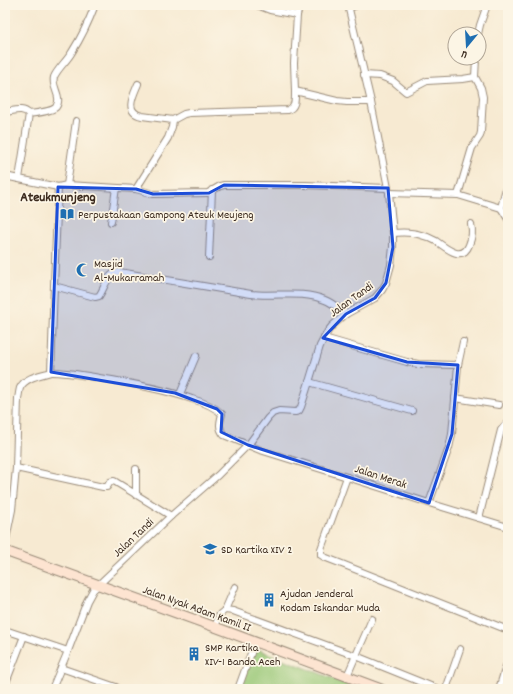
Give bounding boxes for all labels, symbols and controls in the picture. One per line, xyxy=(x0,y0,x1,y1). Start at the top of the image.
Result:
north arrow xyxy=(447,26,487,66)
text: U xyxy=(460,45,470,62)
district label: Ateukmunjeng xyxy=(20,188,96,208)
library icon: Perpustakaan Gampong Ateuk Meujeng xyxy=(59,206,75,222)
place label: Perpustakaan Gampong Ateuk Meujeng xyxy=(78,207,254,224)
place label: Masjid Al-Mukarramah xyxy=(94,256,164,287)
mosque icon: Masjid Al-Mukarramah xyxy=(75,262,91,278)
street label: Jalan Tandi xyxy=(326,278,377,322)
street label: Jalan Merak xyxy=(352,461,409,494)
street label: Jalan Tandi xyxy=(110,515,158,562)
school or university icon: SD Kartika XIV 2 xyxy=(202,541,218,557)
place label: SD Kartika XIV 2 xyxy=(221,542,293,559)
street label: Jalan Nyak Adam Kamil II xyxy=(140,582,253,637)
place label: Ajudan Jenderal Kodam Iskandar Muda xyxy=(280,586,380,617)
building icon: Ajudan Jenderal Kodam Iskandar Muda xyxy=(261,592,277,608)
place label: SMP Kartika XIV-1 Banda Aceh xyxy=(205,640,280,671)
building icon: SMP Kartika XIV-1 Banda Aceh xyxy=(186,646,202,662)

